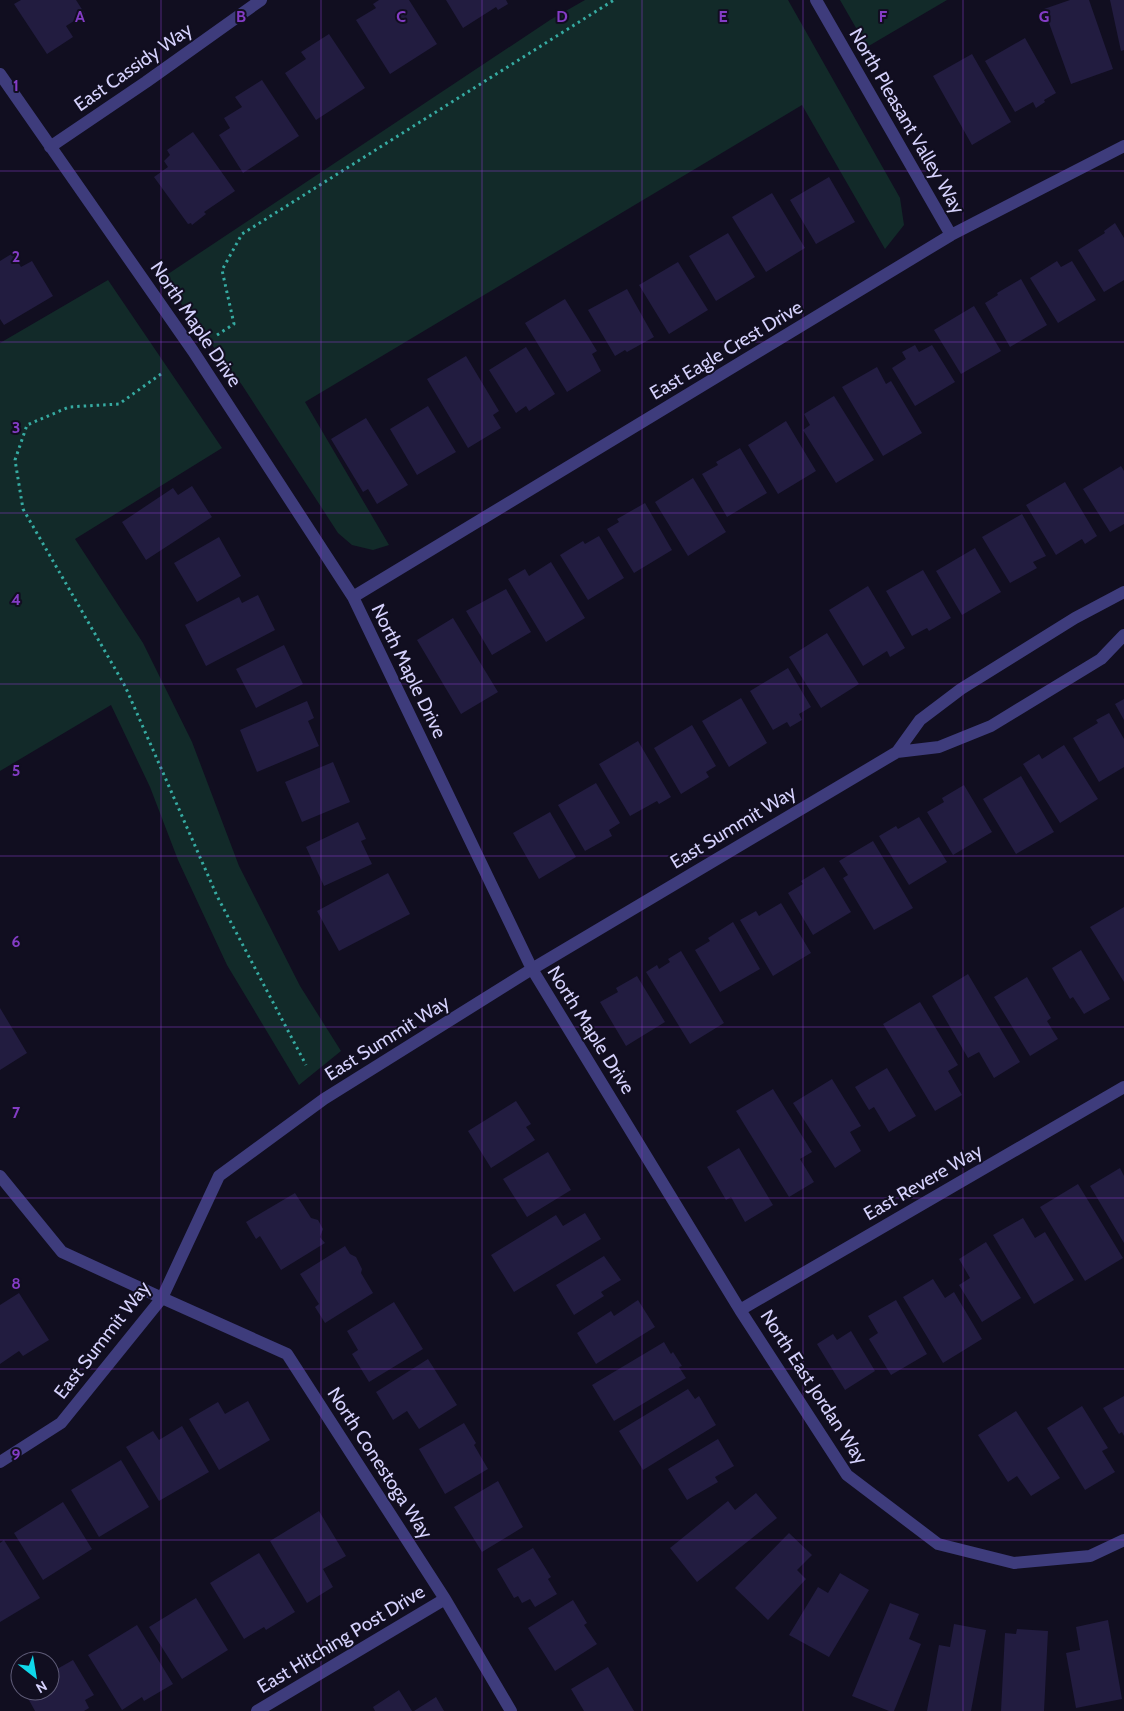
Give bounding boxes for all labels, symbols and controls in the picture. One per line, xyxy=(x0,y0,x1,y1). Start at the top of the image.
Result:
text: A xyxy=(75,7,85,26)
text: B xyxy=(236,7,246,26)
text: C xyxy=(396,7,406,26)
text: D xyxy=(556,7,568,26)
text: E xyxy=(718,7,728,26)
text: F xyxy=(879,7,888,26)
text: G xyxy=(1039,7,1049,26)
street label: East Cassidy Way xyxy=(70,18,197,116)
street label: North Pleasant Valley Way xyxy=(844,24,970,218)
text: 1 xyxy=(13,76,19,95)
text: 2 xyxy=(12,247,20,266)
street label: North Maple Drive xyxy=(145,257,247,391)
street label: East Eagle Crest Drive xyxy=(646,295,807,405)
text: 3 xyxy=(12,418,20,437)
text: 4 xyxy=(11,590,21,609)
street label: North Maple Drive xyxy=(367,600,452,742)
text: 5 xyxy=(12,761,20,780)
street label: East Summit Way xyxy=(666,780,800,874)
text: 6 xyxy=(12,932,21,951)
street label: North Maple Drive xyxy=(542,962,640,1098)
street label: East Summit Way xyxy=(320,990,454,1086)
text: 7 xyxy=(12,1103,21,1122)
street label: East Revere Way xyxy=(860,1139,987,1225)
text: 8 xyxy=(11,1274,21,1293)
street label: East Summit Way xyxy=(49,1276,155,1403)
street label: North East Jordan Way xyxy=(755,1305,873,1469)
street label: North Conestoga Way xyxy=(322,1383,438,1543)
text: 9 xyxy=(12,1445,21,1464)
street label: East Hitching Post Drive xyxy=(253,1580,429,1698)
north arrow xyxy=(10,1651,60,1701)
text: N xyxy=(33,1677,51,1697)

